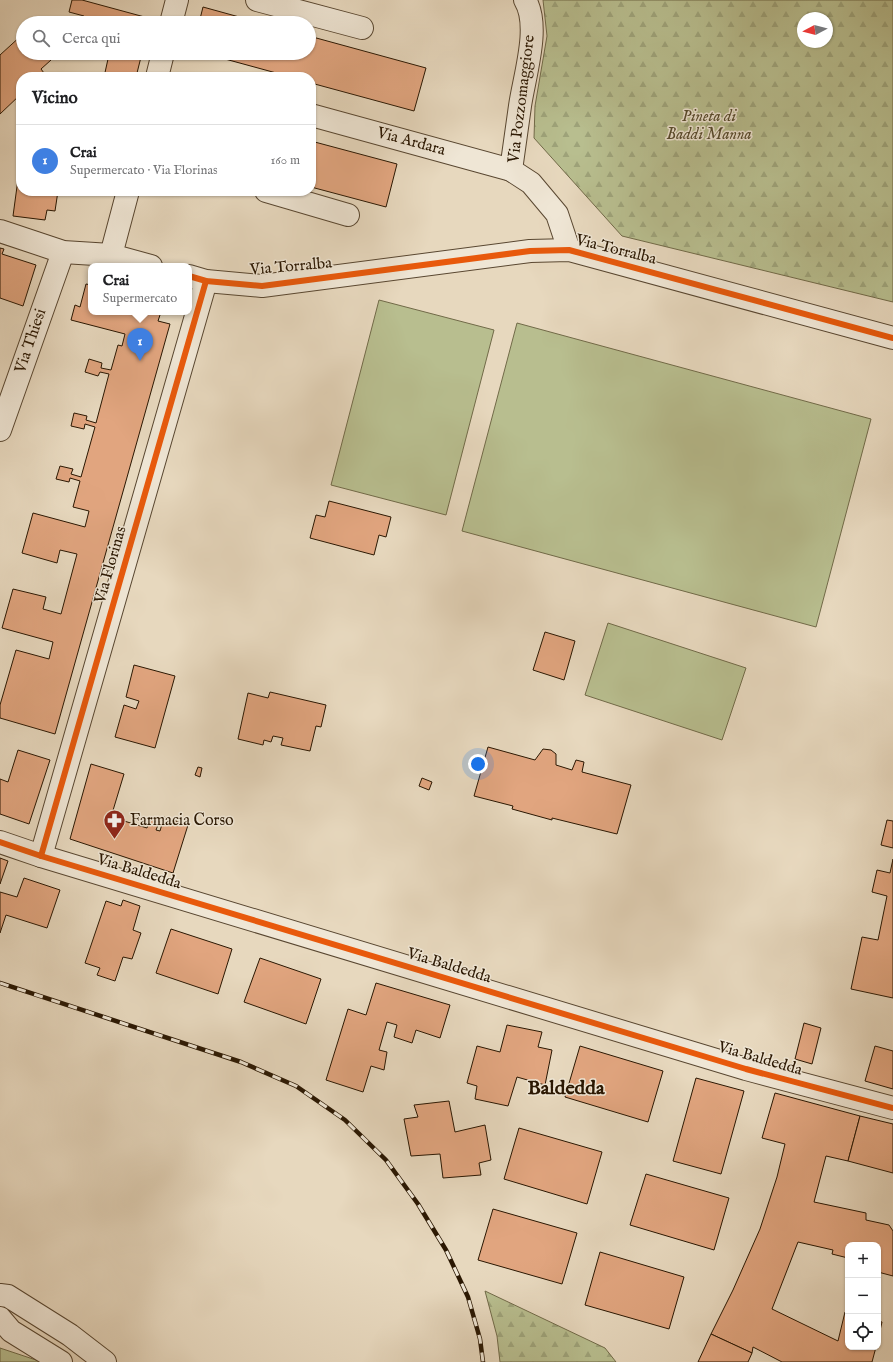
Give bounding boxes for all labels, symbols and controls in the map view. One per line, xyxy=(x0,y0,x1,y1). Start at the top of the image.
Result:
north arrow xyxy=(797,12,833,48)
search box xyxy=(16,16,316,60)
icon: search xyxy=(30,27,52,49)
text: Cerca qui xyxy=(62,29,121,48)
street label: Via Pozzomaggiore xyxy=(504,34,540,165)
text: Vicino xyxy=(32,88,78,109)
park label: Pineta di Baddi Manna xyxy=(666,107,752,145)
street label: Via Ardara xyxy=(374,123,448,161)
text: Crai xyxy=(70,143,97,162)
text: 1 xyxy=(43,152,47,169)
text: 160 m xyxy=(270,152,300,169)
text: Supermercato · Via Florinas xyxy=(70,162,218,179)
street label: Via Torralba xyxy=(573,230,659,270)
street label: Via Torralba xyxy=(248,253,333,281)
popup xyxy=(88,263,192,315)
text: Crai xyxy=(103,271,129,290)
text: Supermercato xyxy=(103,290,177,307)
street label: Via Thiesi xyxy=(10,306,51,377)
pin: 1 xyxy=(127,328,153,361)
street label: Via Florinas xyxy=(90,524,132,607)
your location xyxy=(468,754,488,774)
pharmacy icon: Farmacia Corso xyxy=(101,808,127,841)
place label: Farmacia Corso xyxy=(130,811,234,831)
street label: Via Baldedda xyxy=(94,849,184,894)
street label: Via Baldedda xyxy=(404,943,494,988)
street label: Via Baldedda xyxy=(715,1037,805,1081)
district label: Baldedda xyxy=(527,1076,605,1101)
map controls xyxy=(845,1242,881,1350)
button: + xyxy=(845,1242,881,1278)
button: − xyxy=(845,1278,881,1314)
button: locate xyxy=(845,1314,881,1350)

